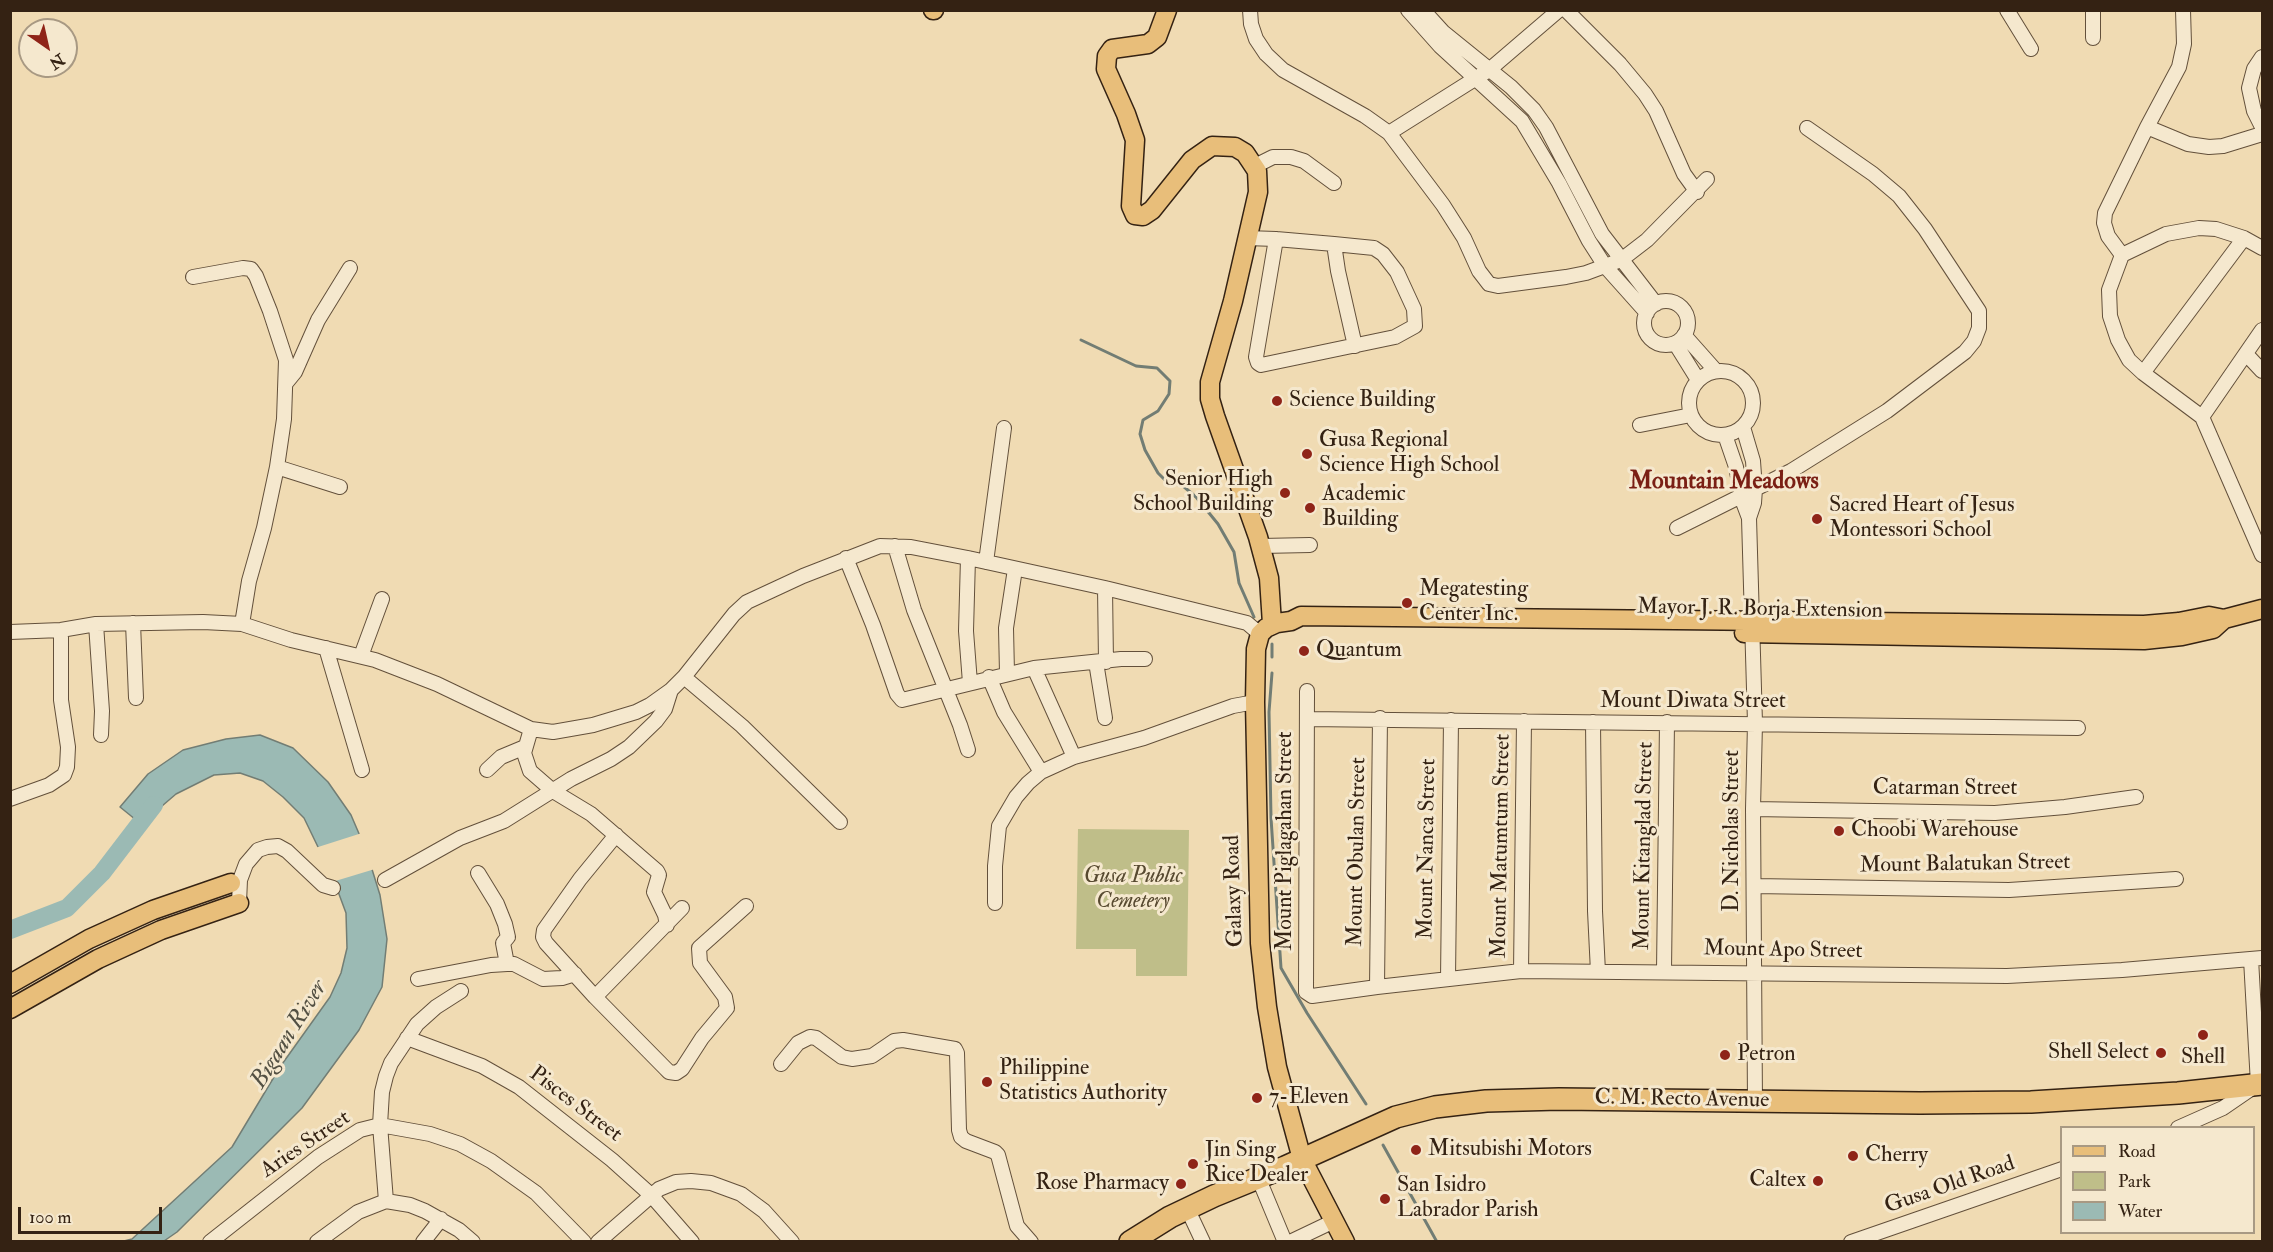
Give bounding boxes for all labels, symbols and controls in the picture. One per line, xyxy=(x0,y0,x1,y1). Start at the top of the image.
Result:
north arrow xyxy=(18,18,78,78)
text: N xyxy=(45,49,68,74)
place label: Science Building xyxy=(1289,388,1435,414)
marker: Science Building xyxy=(1270,394,1284,408)
place label: Gusa Regional Science High School xyxy=(1319,428,1499,480)
marker: Gusa Regional Science High School xyxy=(1300,447,1314,461)
place label: Senior High School Building xyxy=(1133,467,1273,518)
district label: Mountain Meadows xyxy=(1629,469,1819,497)
place label: Academic Building xyxy=(1322,482,1406,534)
marker: Senior High School Building xyxy=(1278,486,1292,500)
place label: Sacred Heart of Jesus Montessori School xyxy=(1829,493,2014,544)
marker: Academic Building xyxy=(1303,501,1317,515)
marker: Sacred Heart of Jesus Montessori School xyxy=(1810,512,1824,526)
place label: Megatesting Center Inc. xyxy=(1419,577,1528,628)
street label: Mayor J. R. Borja Extension xyxy=(1637,595,1883,625)
marker: Megatesting Center Inc. xyxy=(1400,596,1414,610)
place label: Quantum xyxy=(1316,638,1402,664)
marker: Quantum xyxy=(1297,644,1311,658)
street label: Mount Diwata Street xyxy=(1600,689,1786,715)
street label: Mount Piglagahan Street xyxy=(1273,731,1299,951)
street label: Mount Matumtum Street xyxy=(1487,733,1517,959)
street label: Mount Kitanglad Street xyxy=(1630,742,1660,950)
street label: D. Nicholas Street xyxy=(1720,750,1746,912)
street label: Mount Obulan Street xyxy=(1343,757,1373,947)
street label: Mount Nanca Street xyxy=(1413,758,1443,940)
street label: Catarman Street xyxy=(1873,776,2017,802)
place label: Choobi Warehouse xyxy=(1851,818,2018,844)
marker: Choobi Warehouse xyxy=(1832,824,1846,838)
street label: Galaxy Road xyxy=(1220,834,1250,948)
street label: Mount Balatukan Street xyxy=(1859,850,2071,880)
park label: Gusa Public Cemetery xyxy=(1084,864,1182,915)
street label: Mount Apo Street xyxy=(1703,936,1863,966)
water label: Bigaan River xyxy=(245,976,335,1094)
marker: Shell xyxy=(2196,1028,2210,1042)
place label: Shell Select xyxy=(2048,1040,2149,1066)
place label: Petron xyxy=(1737,1042,1796,1068)
place label: Shell xyxy=(2181,1045,2225,1071)
marker: Shell Select xyxy=(2154,1046,2168,1060)
marker: Petron xyxy=(1718,1048,1732,1062)
place label: Philippine Statistics Authority xyxy=(999,1056,1167,1108)
street label: Pisces Street xyxy=(523,1062,627,1148)
marker: Philippine Statistics Authority xyxy=(980,1075,994,1089)
place label: 7-Eleven xyxy=(1269,1085,1349,1111)
street label: C. M. Recto Avenue xyxy=(1594,1085,1770,1115)
marker: 7-Eleven xyxy=(1250,1091,1264,1105)
street label: Aries Street xyxy=(256,1105,356,1185)
legend xyxy=(2060,1126,2255,1234)
place label: Mitsubishi Motors xyxy=(1428,1137,1592,1163)
place label: Jin Sing Rice Dealer xyxy=(1205,1138,1308,1190)
text: Road xyxy=(2118,1140,2156,1163)
marker: Mitsubishi Motors xyxy=(1409,1143,1423,1157)
place label: Cherry xyxy=(1865,1143,1928,1169)
marker: Cherry xyxy=(1846,1149,1860,1163)
street label: Gusa Old Road xyxy=(1881,1151,2019,1221)
marker: Jin Sing Rice Dealer xyxy=(1186,1157,1200,1171)
place label: Caltex xyxy=(1749,1168,1806,1194)
text: Park xyxy=(2118,1170,2151,1193)
place label: Rose Pharmacy xyxy=(1035,1171,1169,1197)
place label: San Isidro Labrador Parish xyxy=(1397,1173,1539,1224)
marker: Caltex xyxy=(1811,1174,1825,1188)
marker: Rose Pharmacy xyxy=(1174,1177,1188,1191)
marker: San Isidro Labrador Parish xyxy=(1378,1192,1392,1206)
scale bar xyxy=(21,1195,165,1233)
text: Water xyxy=(2118,1200,2162,1223)
text: 100 m xyxy=(29,1206,72,1229)

